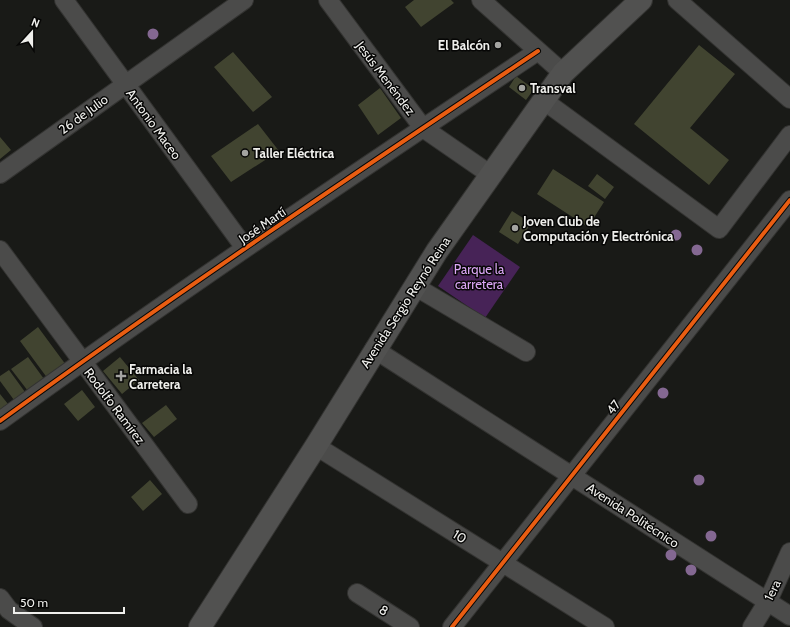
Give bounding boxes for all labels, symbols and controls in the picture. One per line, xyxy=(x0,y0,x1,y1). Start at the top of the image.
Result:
north arrow xyxy=(12,12,52,52)
text: N xyxy=(29,15,42,31)
street label: Jesús Menéndez xyxy=(352,37,419,118)
place label: El Balcón xyxy=(438,37,490,53)
marker: El Balcón xyxy=(493,40,503,50)
place label: Transval xyxy=(530,80,576,96)
marker: Transval xyxy=(517,83,527,93)
street label: Antonio Maceo xyxy=(123,86,185,162)
street label: 26 de Julio xyxy=(55,91,111,137)
place label: Taller Eléctrica xyxy=(253,145,335,161)
marker: Taller Eléctrica xyxy=(240,148,250,158)
street label: José Martí xyxy=(235,203,289,247)
place label: Joven Club de Computación y Electrónica xyxy=(522,213,674,244)
marker: Joven Club de Computación y Electrónica xyxy=(510,223,520,233)
street label: Avenida Sergio Reynó Reina xyxy=(357,233,454,371)
park label: Parque la carretera xyxy=(454,261,505,292)
place label: Farmacia la Carretera xyxy=(129,361,193,392)
street label: Rodolfo Ramírez xyxy=(81,365,149,447)
marker: Farmacia la Carretera xyxy=(116,371,126,381)
street label: 47 xyxy=(602,396,624,417)
street label: Avenida Politécnico xyxy=(584,479,682,551)
street label: 10 xyxy=(450,526,470,546)
street label: 1era xyxy=(760,576,784,603)
scale bar xyxy=(14,589,124,615)
text: 50 m xyxy=(20,595,48,610)
street label: 8 xyxy=(376,601,392,619)

